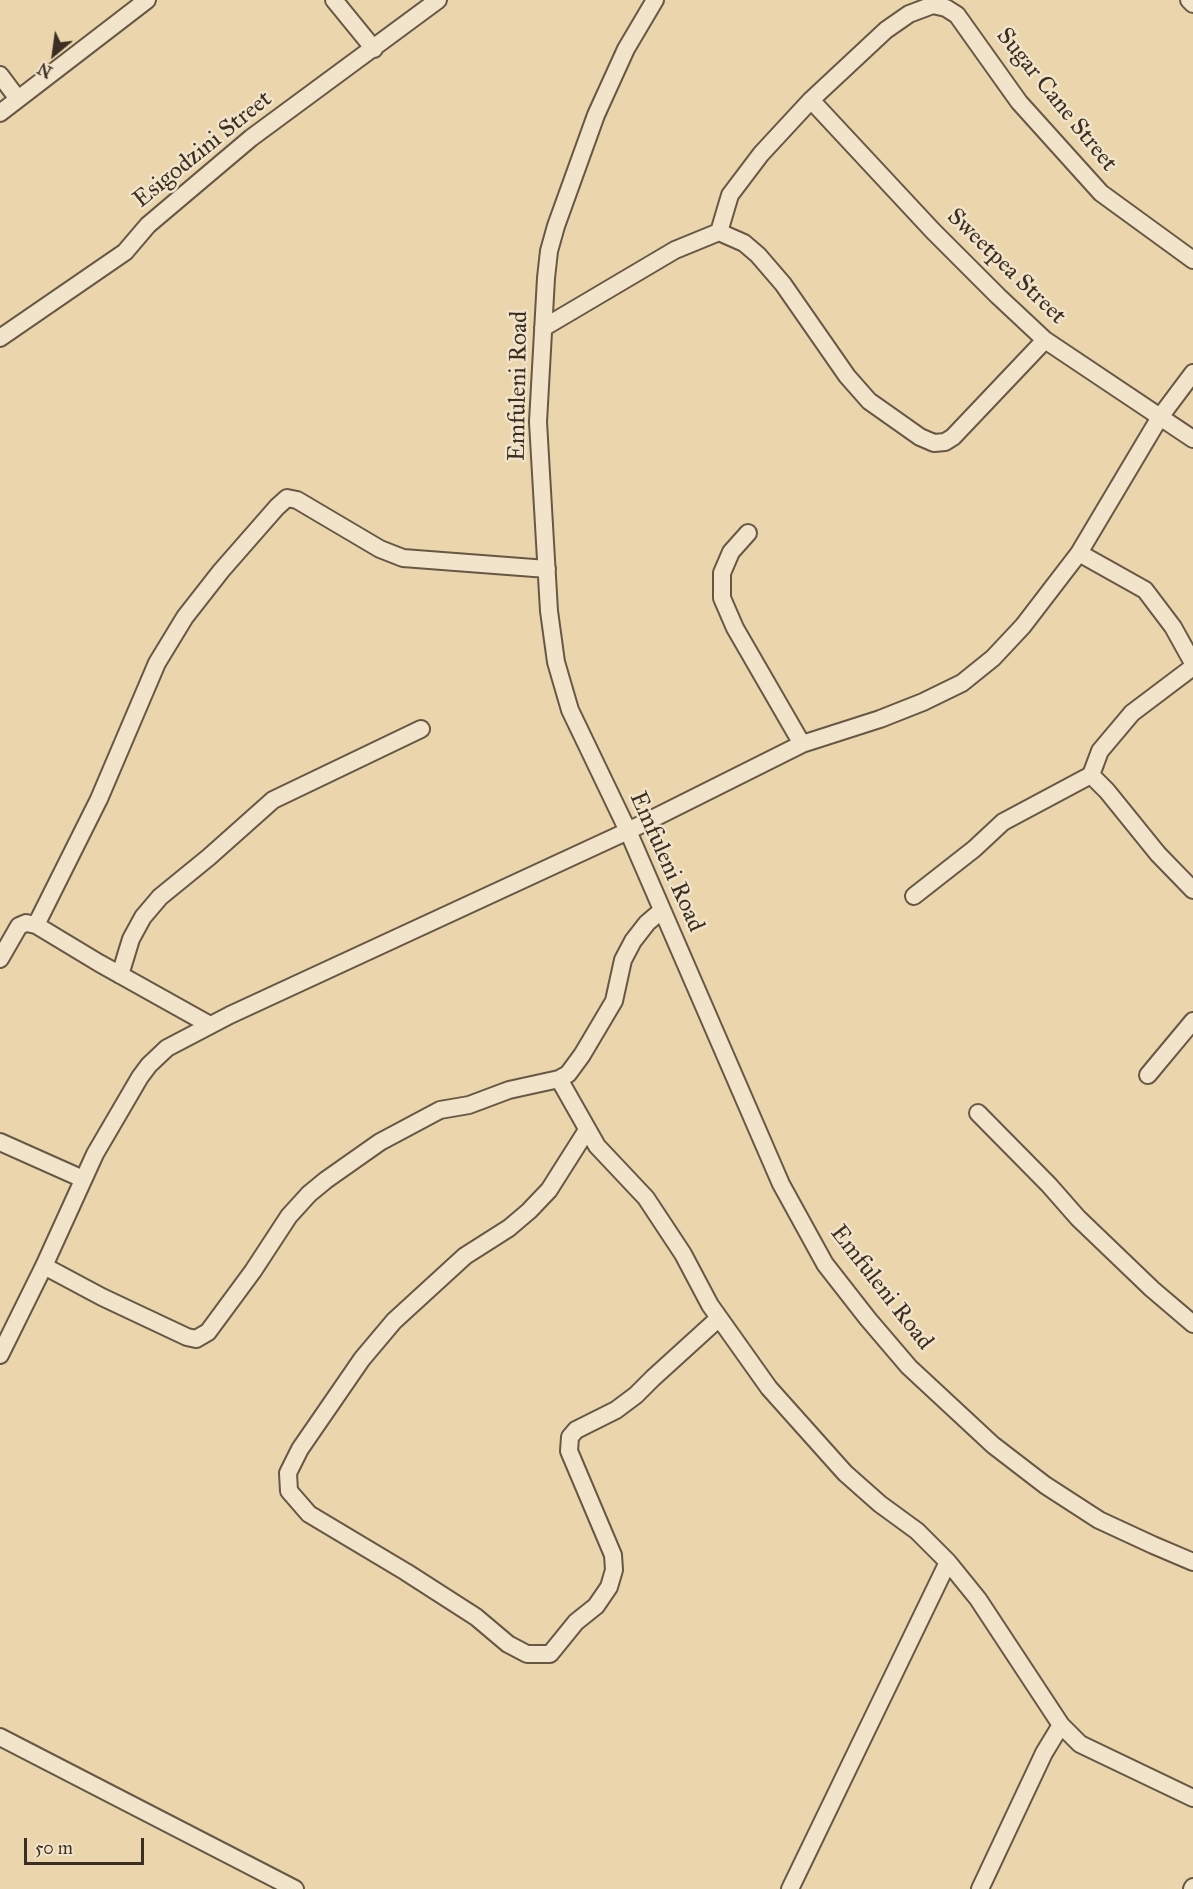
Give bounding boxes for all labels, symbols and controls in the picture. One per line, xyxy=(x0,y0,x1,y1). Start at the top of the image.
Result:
street label: Sugar Cane Street xyxy=(989,22,1123,178)
north arrow xyxy=(24,24,84,84)
text: N xyxy=(34,59,56,82)
street label: Esigodzini Street xyxy=(128,85,278,215)
street label: Sweetpea Street xyxy=(940,203,1072,331)
street label: Emfuleni Road xyxy=(503,310,535,462)
street label: Emfuleni Road xyxy=(622,787,710,937)
street label: Emfuleni Road xyxy=(823,1220,939,1356)
scale bar xyxy=(27,1826,147,1864)
text: 50 m xyxy=(35,1837,73,1859)

